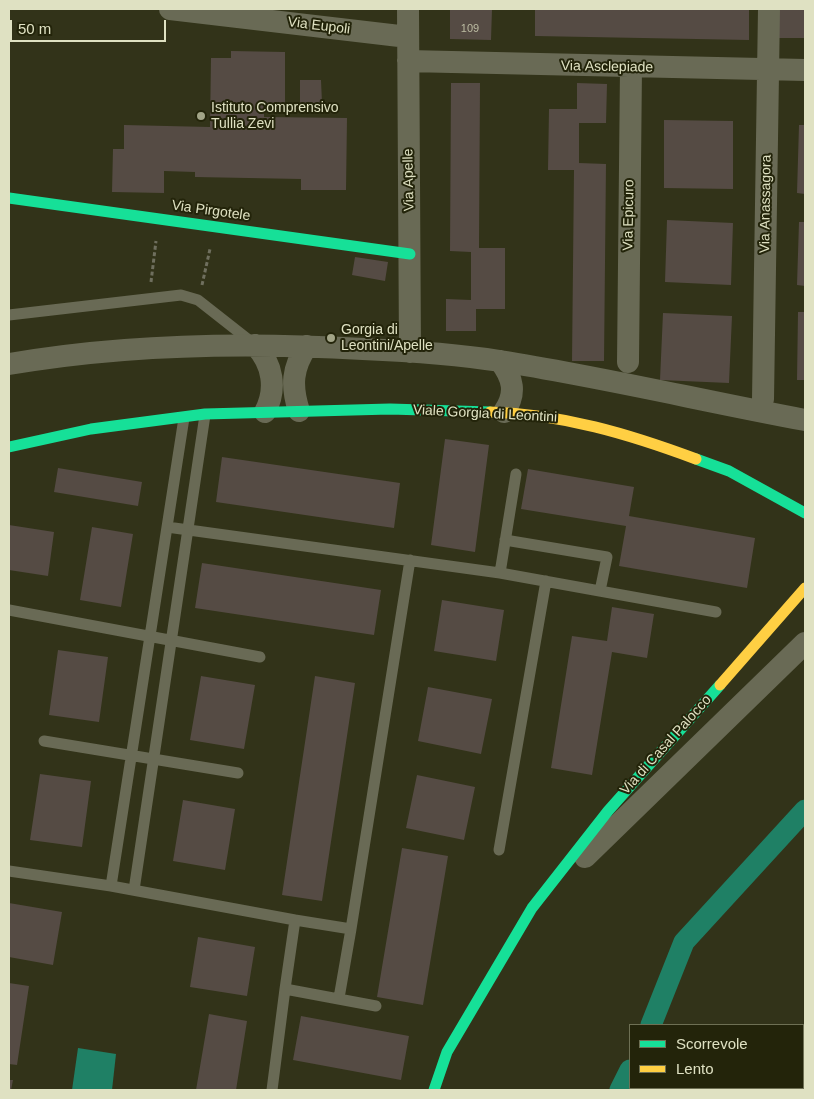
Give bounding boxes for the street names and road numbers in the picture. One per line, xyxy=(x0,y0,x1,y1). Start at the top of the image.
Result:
street label: Via Eupoli xyxy=(287,14,351,38)
street label: Via Asclepiade xyxy=(561,58,653,76)
street label: Via Apelle xyxy=(400,148,418,212)
street label: Via Anassagora xyxy=(757,155,775,253)
street label: Via Epicuro xyxy=(620,179,638,251)
street label: Via Pirgotele xyxy=(171,197,251,225)
street label: Viale Gorgia di Leontini xyxy=(412,402,558,426)
street label: Via di Casal Palocco xyxy=(617,692,715,798)

